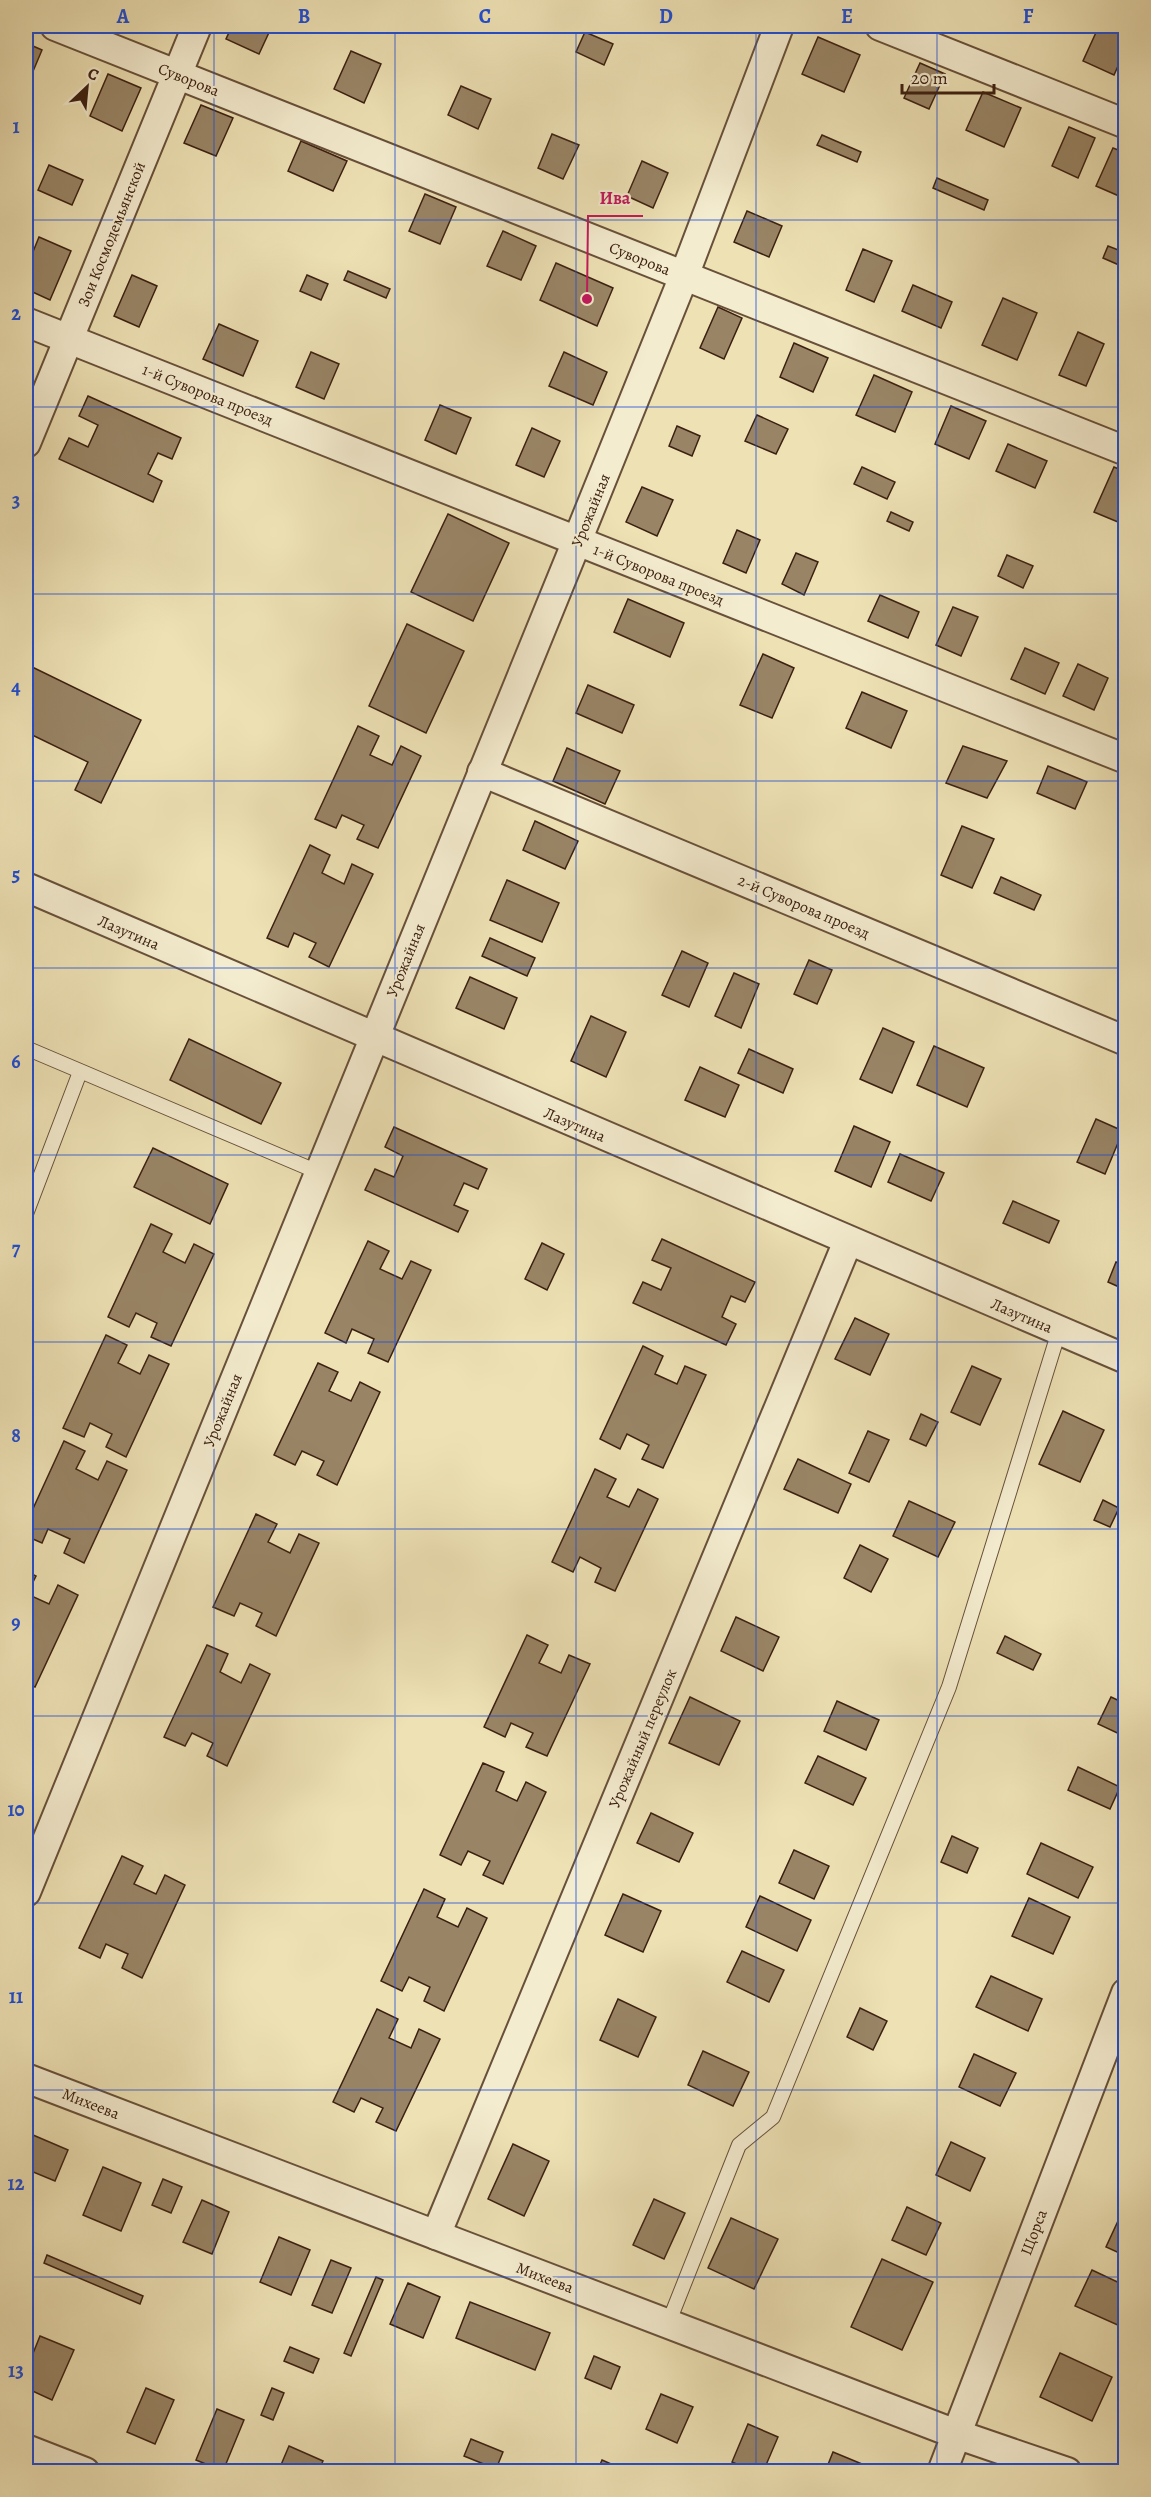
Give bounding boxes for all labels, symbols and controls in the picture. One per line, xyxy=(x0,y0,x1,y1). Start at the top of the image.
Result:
text: A xyxy=(116,3,130,30)
text: B xyxy=(298,3,310,30)
text: C xyxy=(479,3,491,30)
text: D xyxy=(659,3,673,30)
text: E xyxy=(841,3,853,30)
text: F xyxy=(1023,3,1034,30)
north arrow xyxy=(57,57,117,117)
scale bar xyxy=(902,57,994,95)
street label: Суворова xyxy=(155,58,223,102)
text: С xyxy=(84,62,103,87)
text: 20 m xyxy=(911,66,948,90)
text: 1 xyxy=(12,113,20,140)
street label: Зои Космодемьянской xyxy=(73,158,151,310)
callout: Ива xyxy=(588,180,643,216)
text: Ива xyxy=(600,186,631,210)
street label: Суворова xyxy=(606,237,674,281)
text: 2 xyxy=(11,300,21,327)
street label: 1-й Суворова проезд xyxy=(139,359,276,431)
street label: Урожайная xyxy=(566,470,616,551)
text: 3 xyxy=(12,487,20,514)
street label: 1-й Суворова проезд xyxy=(590,539,727,611)
text: 4 xyxy=(11,674,21,701)
text: 5 xyxy=(12,861,20,888)
street label: 2-й Суворова проезд xyxy=(734,869,873,945)
street label: Лазутина xyxy=(95,910,163,956)
street label: Урожайная xyxy=(381,920,431,1001)
text: 6 xyxy=(11,1048,21,1075)
street label: Лазутина xyxy=(541,1102,609,1148)
text: 7 xyxy=(12,1235,21,1262)
street label: Лазутина xyxy=(988,1293,1056,1339)
street label: Урожайная xyxy=(198,1370,248,1451)
text: 8 xyxy=(11,1422,21,1449)
text: 9 xyxy=(11,1609,21,1636)
street label: Урожайный переулок xyxy=(604,1665,682,1811)
text: 10 xyxy=(7,1796,25,1823)
text: 11 xyxy=(9,1983,23,2010)
street label: Михеева xyxy=(59,2083,123,2125)
text: 12 xyxy=(8,2170,25,2197)
street label: Щорса xyxy=(1015,2206,1053,2258)
street label: Михеева xyxy=(513,2257,577,2299)
text: 13 xyxy=(8,2357,24,2384)

